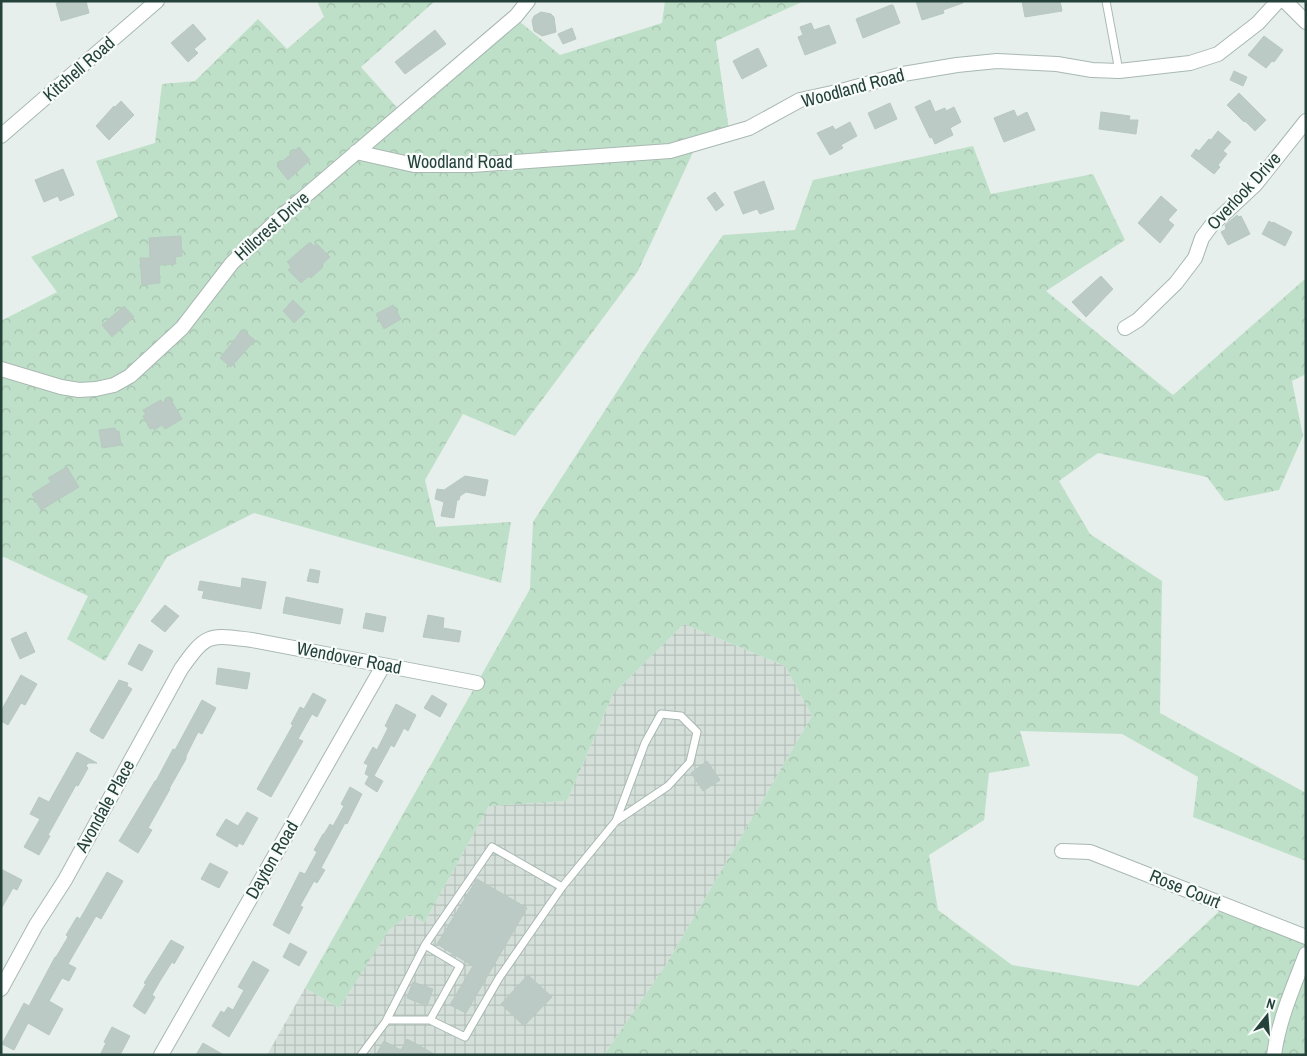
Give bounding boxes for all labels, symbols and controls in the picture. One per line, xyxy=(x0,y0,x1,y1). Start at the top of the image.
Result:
street label: Kitchell Road xyxy=(37,30,120,107)
street label: Woodland Road xyxy=(799,62,907,113)
street label: Overlook Drive xyxy=(1201,146,1286,235)
street label: Woodland Road xyxy=(407,149,513,174)
street label: Hillcrest Drive xyxy=(229,185,314,266)
street label: Wendover Road xyxy=(294,635,404,680)
street label: Avondale Place xyxy=(68,755,140,857)
street label: Dayton Road xyxy=(239,816,304,903)
street label: Rose Court xyxy=(1146,863,1224,914)
north arrow xyxy=(1242,991,1292,1041)
text: N xyxy=(1264,994,1277,1013)

